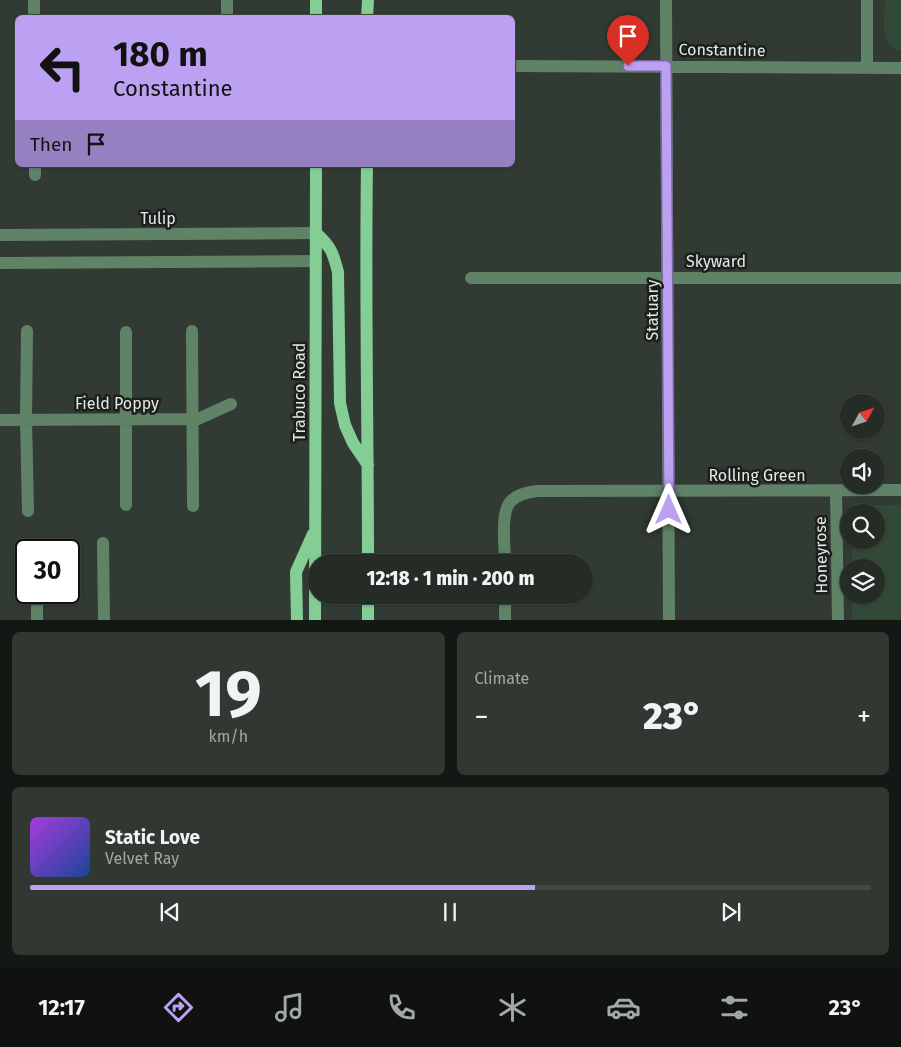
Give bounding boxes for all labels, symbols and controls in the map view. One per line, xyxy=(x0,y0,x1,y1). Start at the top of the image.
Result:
pin xyxy=(607,15,649,66)
icon: arrive xyxy=(614,22,642,50)
text: 180 m xyxy=(113,33,208,75)
icon: left xyxy=(30,35,95,100)
street label: Constantine xyxy=(678,40,766,60)
text: Constantine xyxy=(113,75,233,102)
icon: arrive xyxy=(82,130,110,158)
text: Then xyxy=(30,133,72,156)
street label: Tulip xyxy=(140,209,176,228)
street label: Skyward xyxy=(686,252,746,271)
street label: Statuary xyxy=(643,279,662,340)
street label: Trabuco Road xyxy=(290,343,309,441)
street label: Field Poppy xyxy=(75,394,159,413)
north arrow xyxy=(840,394,885,439)
map controls xyxy=(840,394,885,604)
button: sound xyxy=(840,449,885,494)
street label: Rolling Green xyxy=(708,466,806,485)
position arrow xyxy=(642,483,694,535)
button: search xyxy=(840,504,885,549)
street label: Honeyrose xyxy=(811,516,831,594)
speed limit sign: 30 xyxy=(15,539,80,604)
button: layers xyxy=(840,559,885,604)
text: 12:18 · 1 min · 200 m xyxy=(367,567,534,590)
text: 19 xyxy=(195,655,262,733)
text: Climate xyxy=(475,669,529,688)
text: 23° xyxy=(643,693,702,739)
text: − xyxy=(475,700,489,733)
text: + xyxy=(857,700,871,733)
text: km/h xyxy=(208,727,248,746)
text: Static Love xyxy=(105,826,200,849)
text: Velvet Ray xyxy=(105,849,179,868)
icon: previous xyxy=(156,898,184,926)
icon: pause xyxy=(436,898,464,926)
icon: next xyxy=(717,898,745,926)
icon: directions xyxy=(161,990,196,1025)
icon: music xyxy=(272,990,307,1025)
icon: phone xyxy=(384,990,419,1025)
icon: climate xyxy=(495,990,530,1025)
icon: car xyxy=(606,990,641,1025)
icon: filters xyxy=(717,990,752,1025)
text: 12:17 xyxy=(38,994,85,1021)
text: 23° xyxy=(829,994,863,1021)

